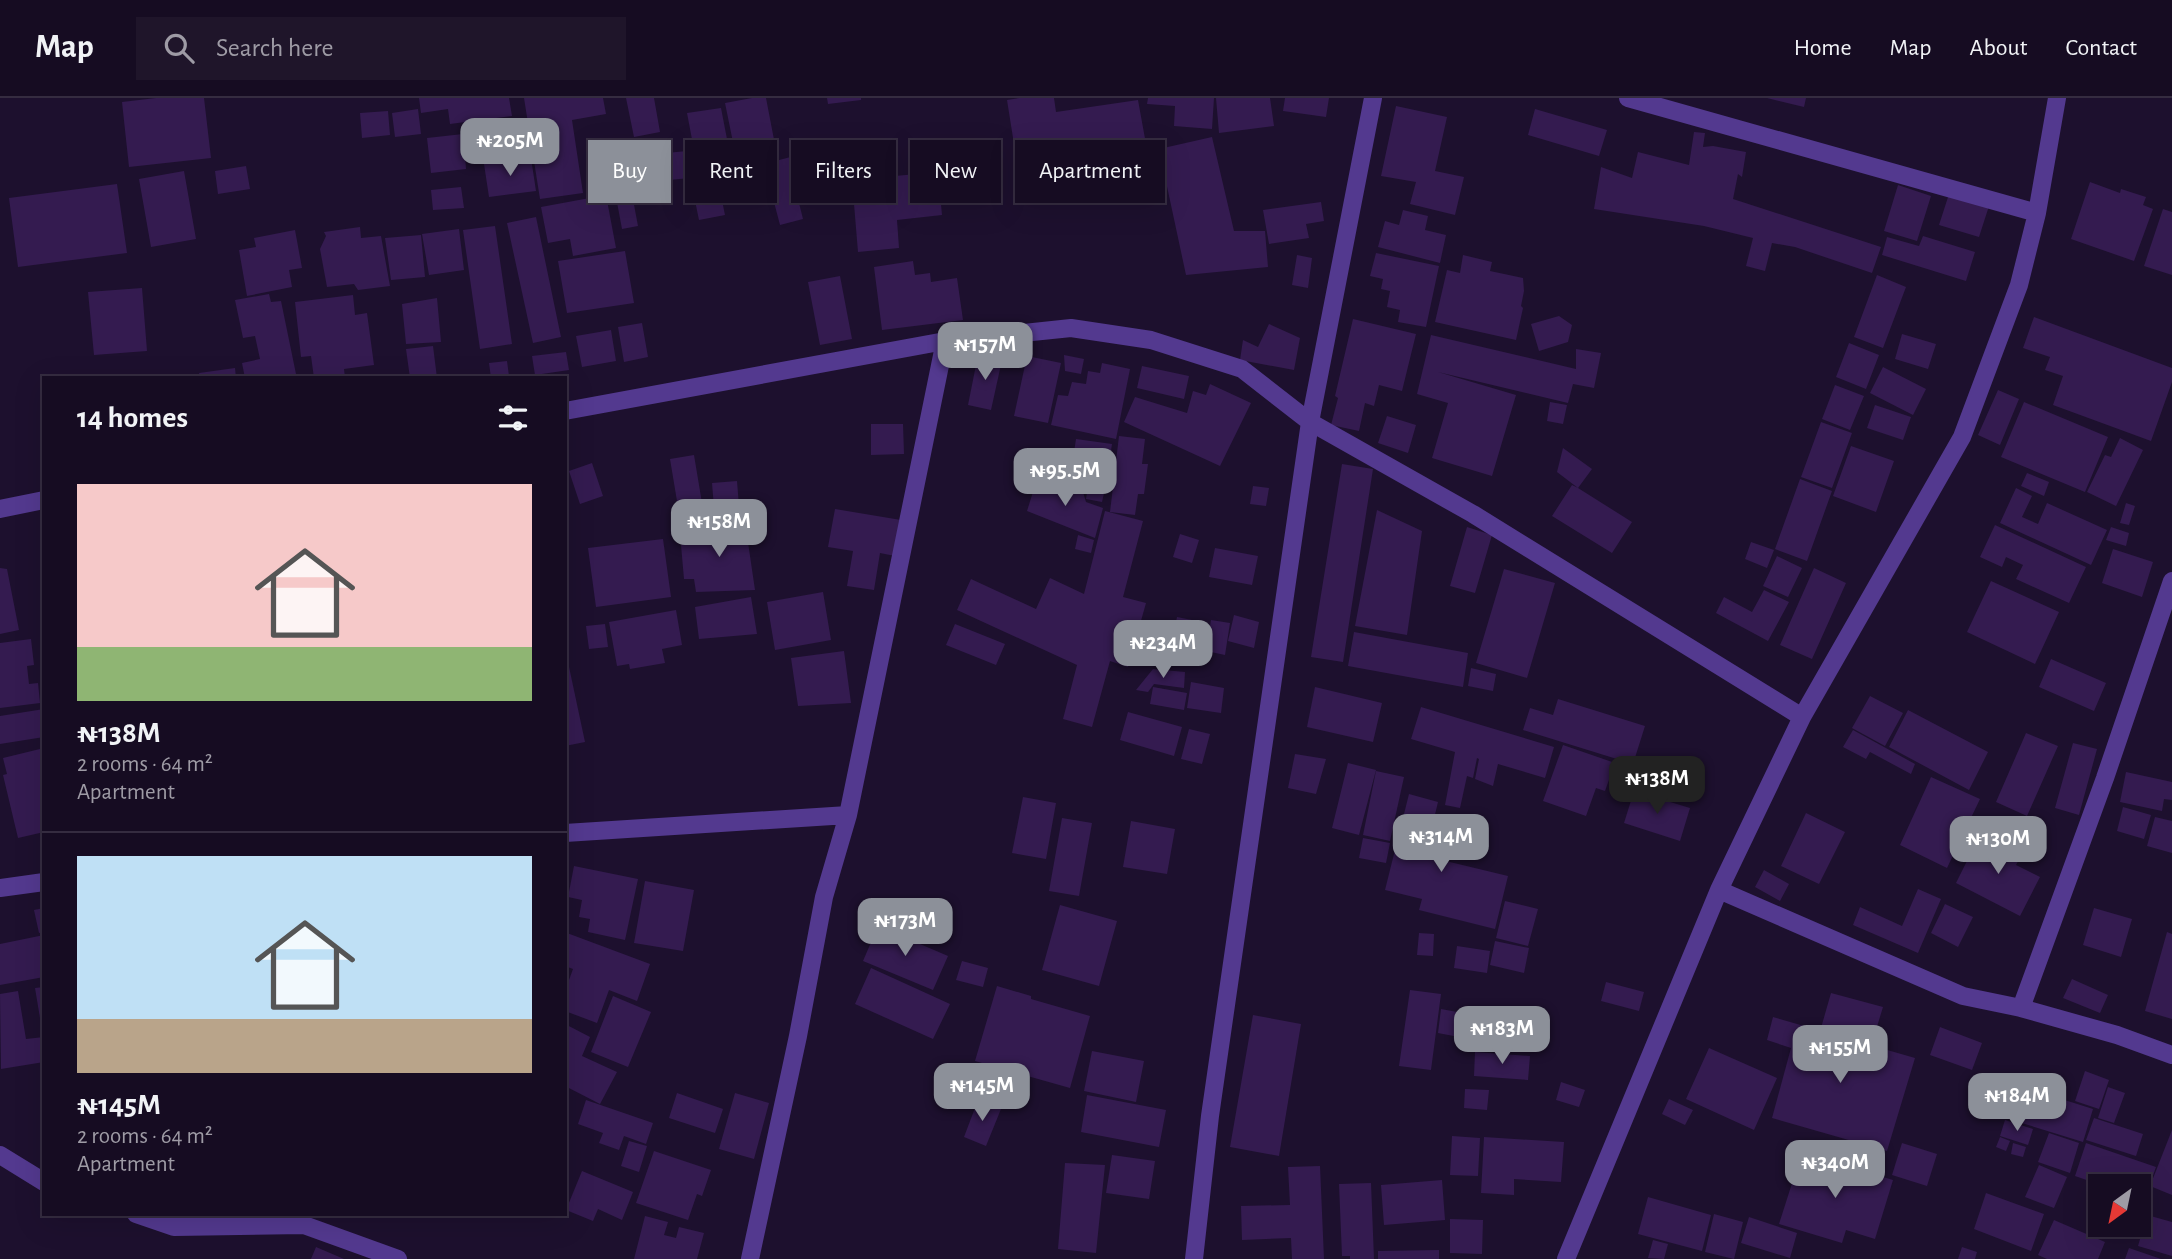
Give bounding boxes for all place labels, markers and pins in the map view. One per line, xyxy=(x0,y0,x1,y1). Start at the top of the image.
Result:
pin: ₦205M xyxy=(461,118,559,178)
pin: ₦157M xyxy=(936,322,1034,382)
pin: ₦95.5M xyxy=(1008,448,1122,508)
pin: ₦158M xyxy=(670,500,768,559)
pin: ₦234M xyxy=(1114,620,1212,680)
pin: ₦138M xyxy=(1608,756,1706,816)
pin: ₦314M xyxy=(1392,814,1490,874)
pin: ₦130M xyxy=(1949,816,2047,876)
pin: ₦173M xyxy=(856,898,954,958)
pin: ₦183M xyxy=(1453,1006,1551,1066)
pin: ₦155M xyxy=(1791,1026,1889,1085)
pin: ₦145M xyxy=(933,1063,1031,1123)
pin: ₦184M xyxy=(1968,1074,2066,1133)
pin: ₦340M xyxy=(1786,1140,1884,1200)

